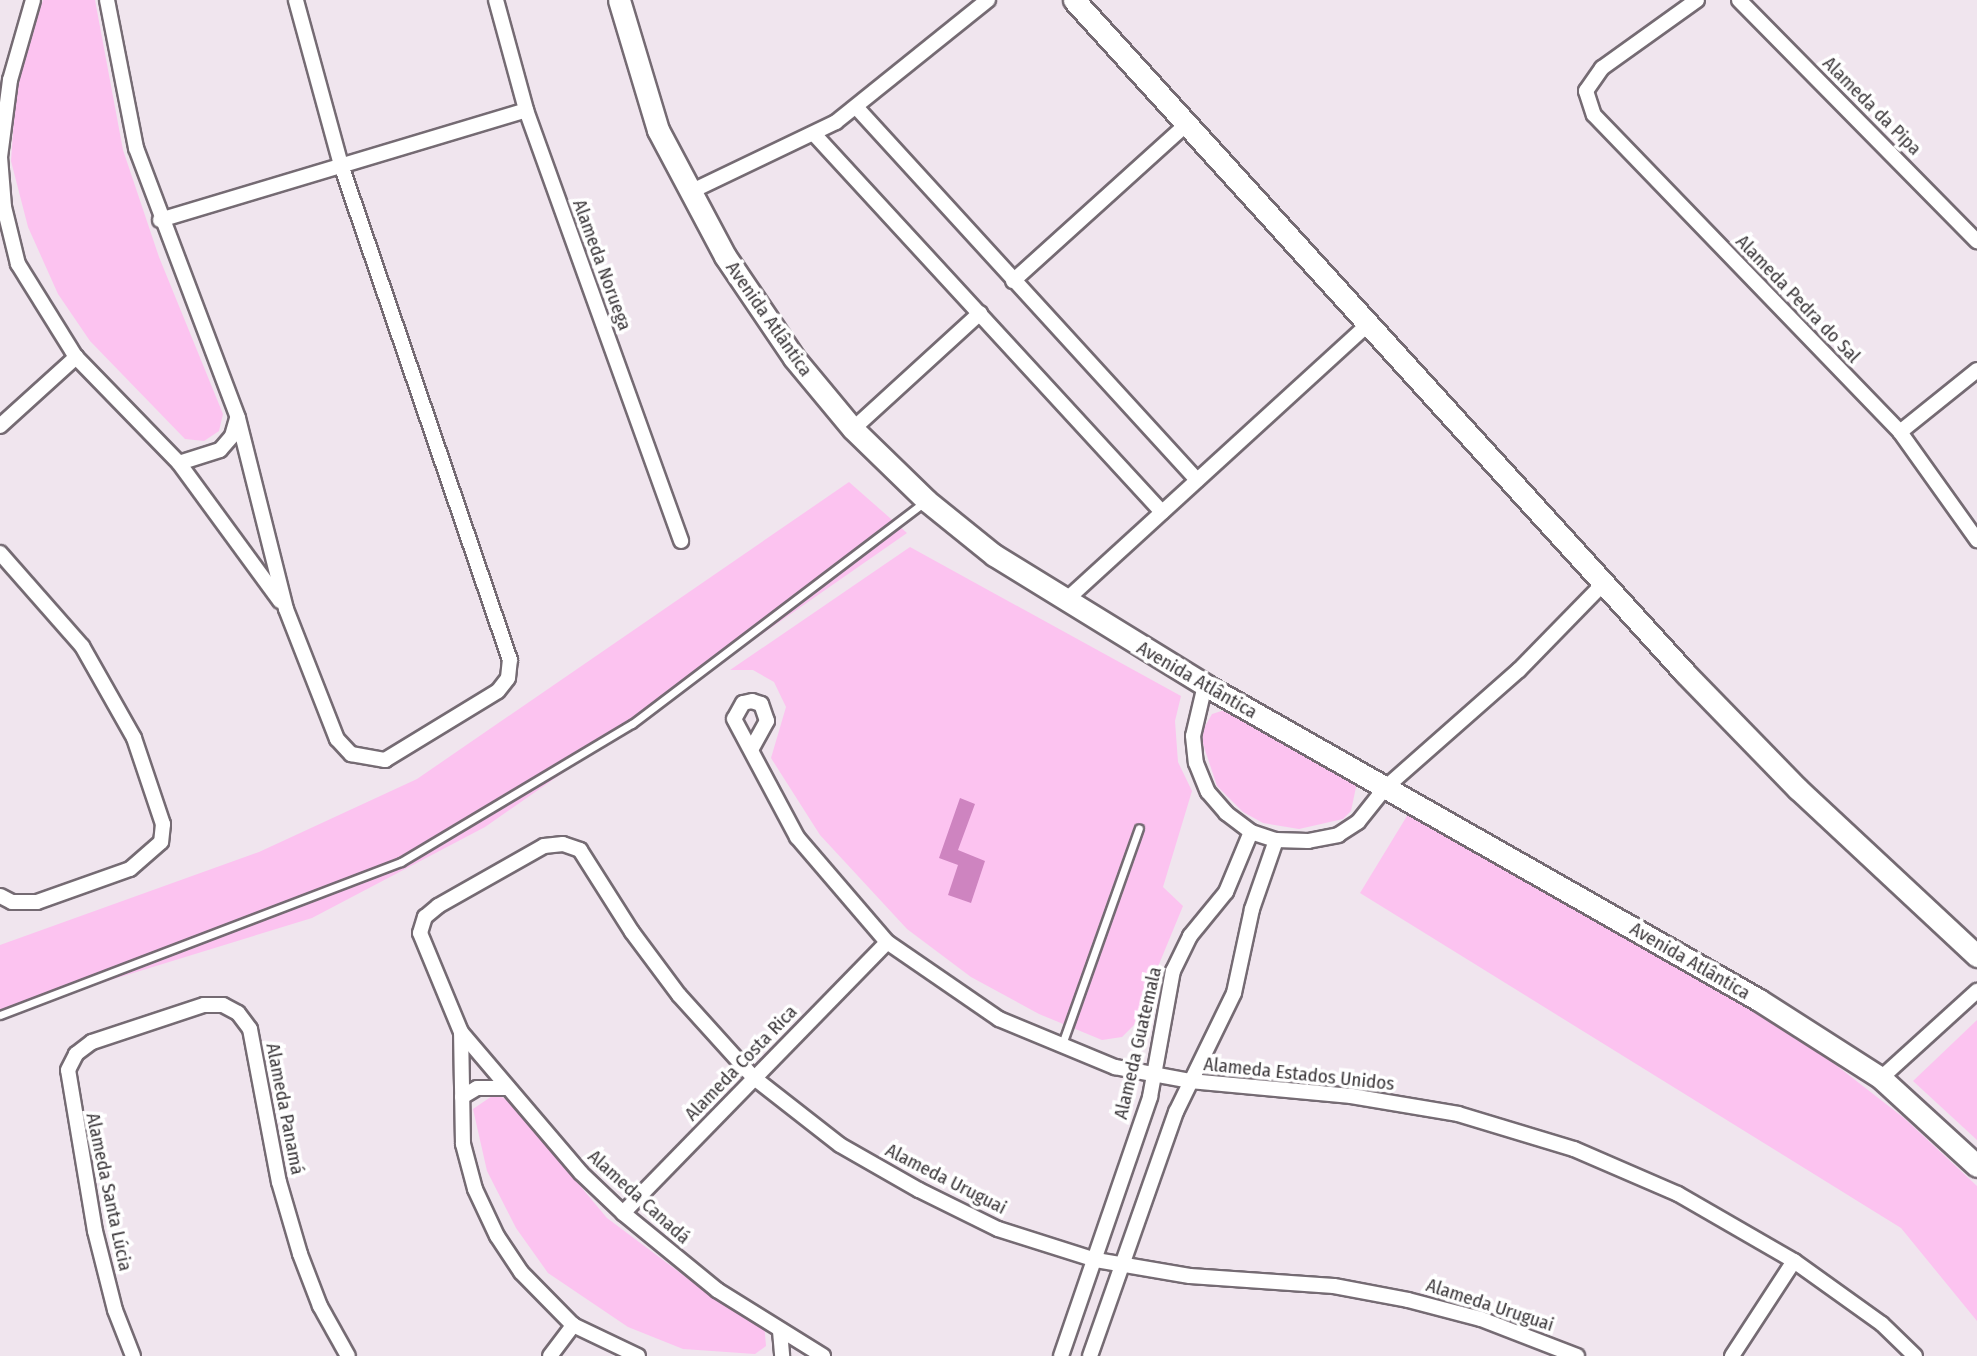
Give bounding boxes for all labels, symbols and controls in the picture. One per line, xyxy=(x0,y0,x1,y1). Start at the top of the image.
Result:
street label: Alameda da Pipa xyxy=(1818,52,1926,160)
street label: Alameda Noruega xyxy=(568,196,636,334)
street label: Alameda Pedra do Sal xyxy=(1731,230,1865,368)
street label: Avenida Atlântica xyxy=(721,257,817,381)
street label: Avenida Atlântica xyxy=(1133,636,1261,724)
street label: Avenida Atlântica xyxy=(1626,917,1754,1005)
street label: Alameda Guatemala xyxy=(1109,965,1167,1121)
street label: Alameda Costa Rica xyxy=(680,1000,802,1126)
street label: Alameda Panamá xyxy=(261,1041,309,1177)
street label: Alameda Estados Unidos xyxy=(1203,1053,1395,1095)
street label: Alameda Santa Lúcia xyxy=(81,1111,137,1273)
street label: Alameda Uruguai xyxy=(882,1139,1010,1219)
street label: Alameda Canadá xyxy=(583,1145,695,1249)
street label: Alameda Uruguai xyxy=(1423,1274,1557,1336)

